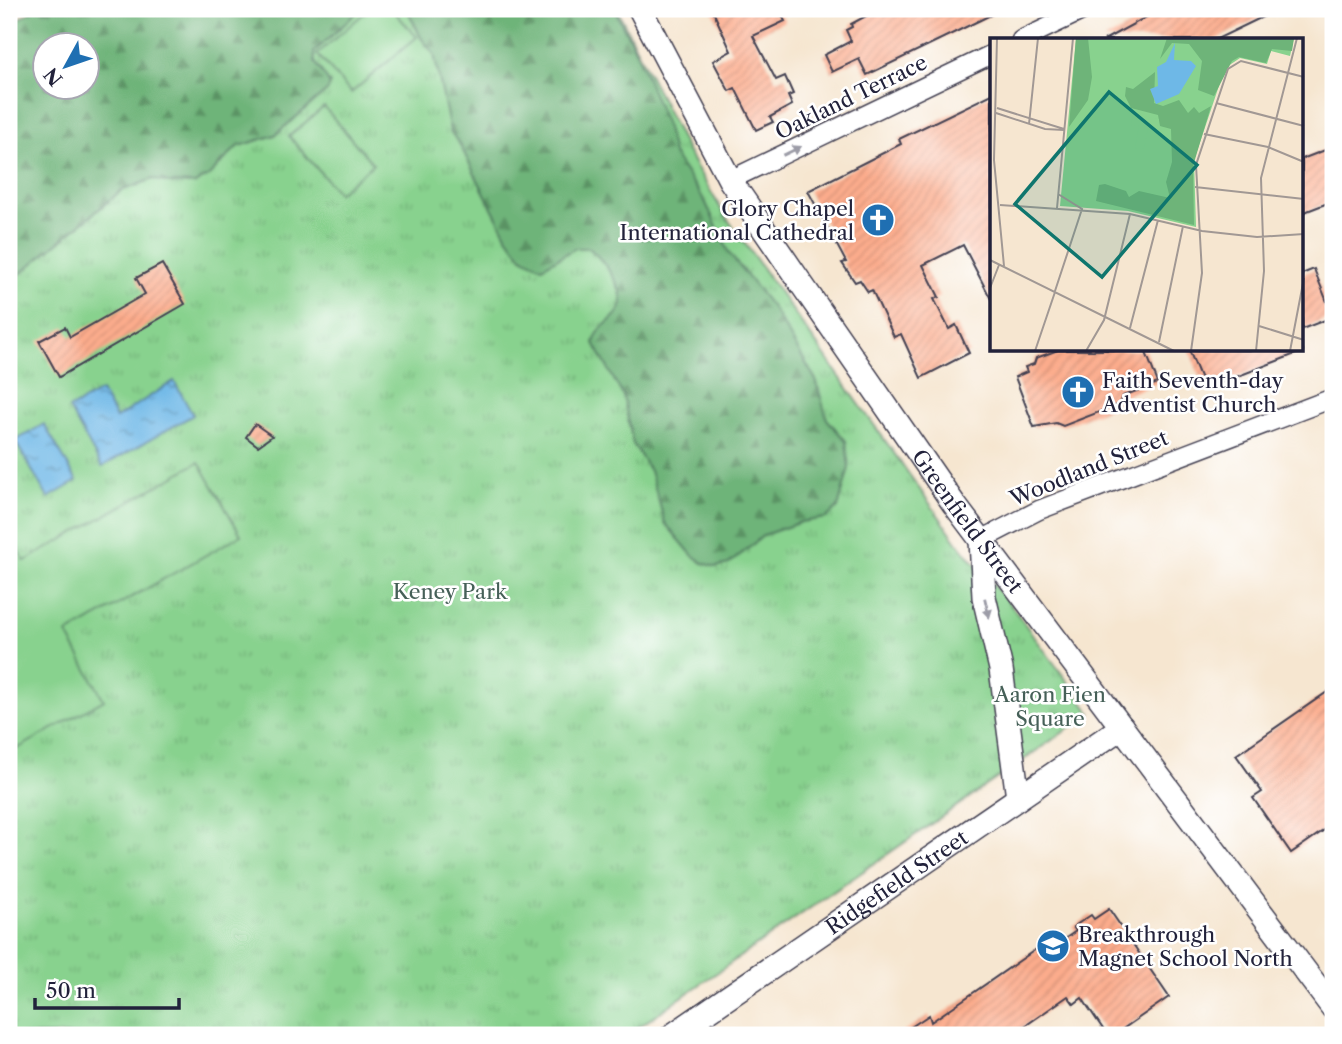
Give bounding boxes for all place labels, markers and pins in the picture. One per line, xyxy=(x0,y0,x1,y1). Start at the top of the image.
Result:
place label: Glory Chapel International Cathedral xyxy=(620,196,854,245)
church icon: Glory Chapel International Cathedral xyxy=(859,201,897,239)
place label: Faith Seventh-day Adventist Church xyxy=(1101,368,1284,417)
church icon: Faith Seventh-day Adventist Church xyxy=(1059,373,1097,411)
place label: Breakthrough Magnet School North xyxy=(1078,922,1293,971)
school or university icon: Breakthrough Magnet School North xyxy=(1034,927,1072,965)

